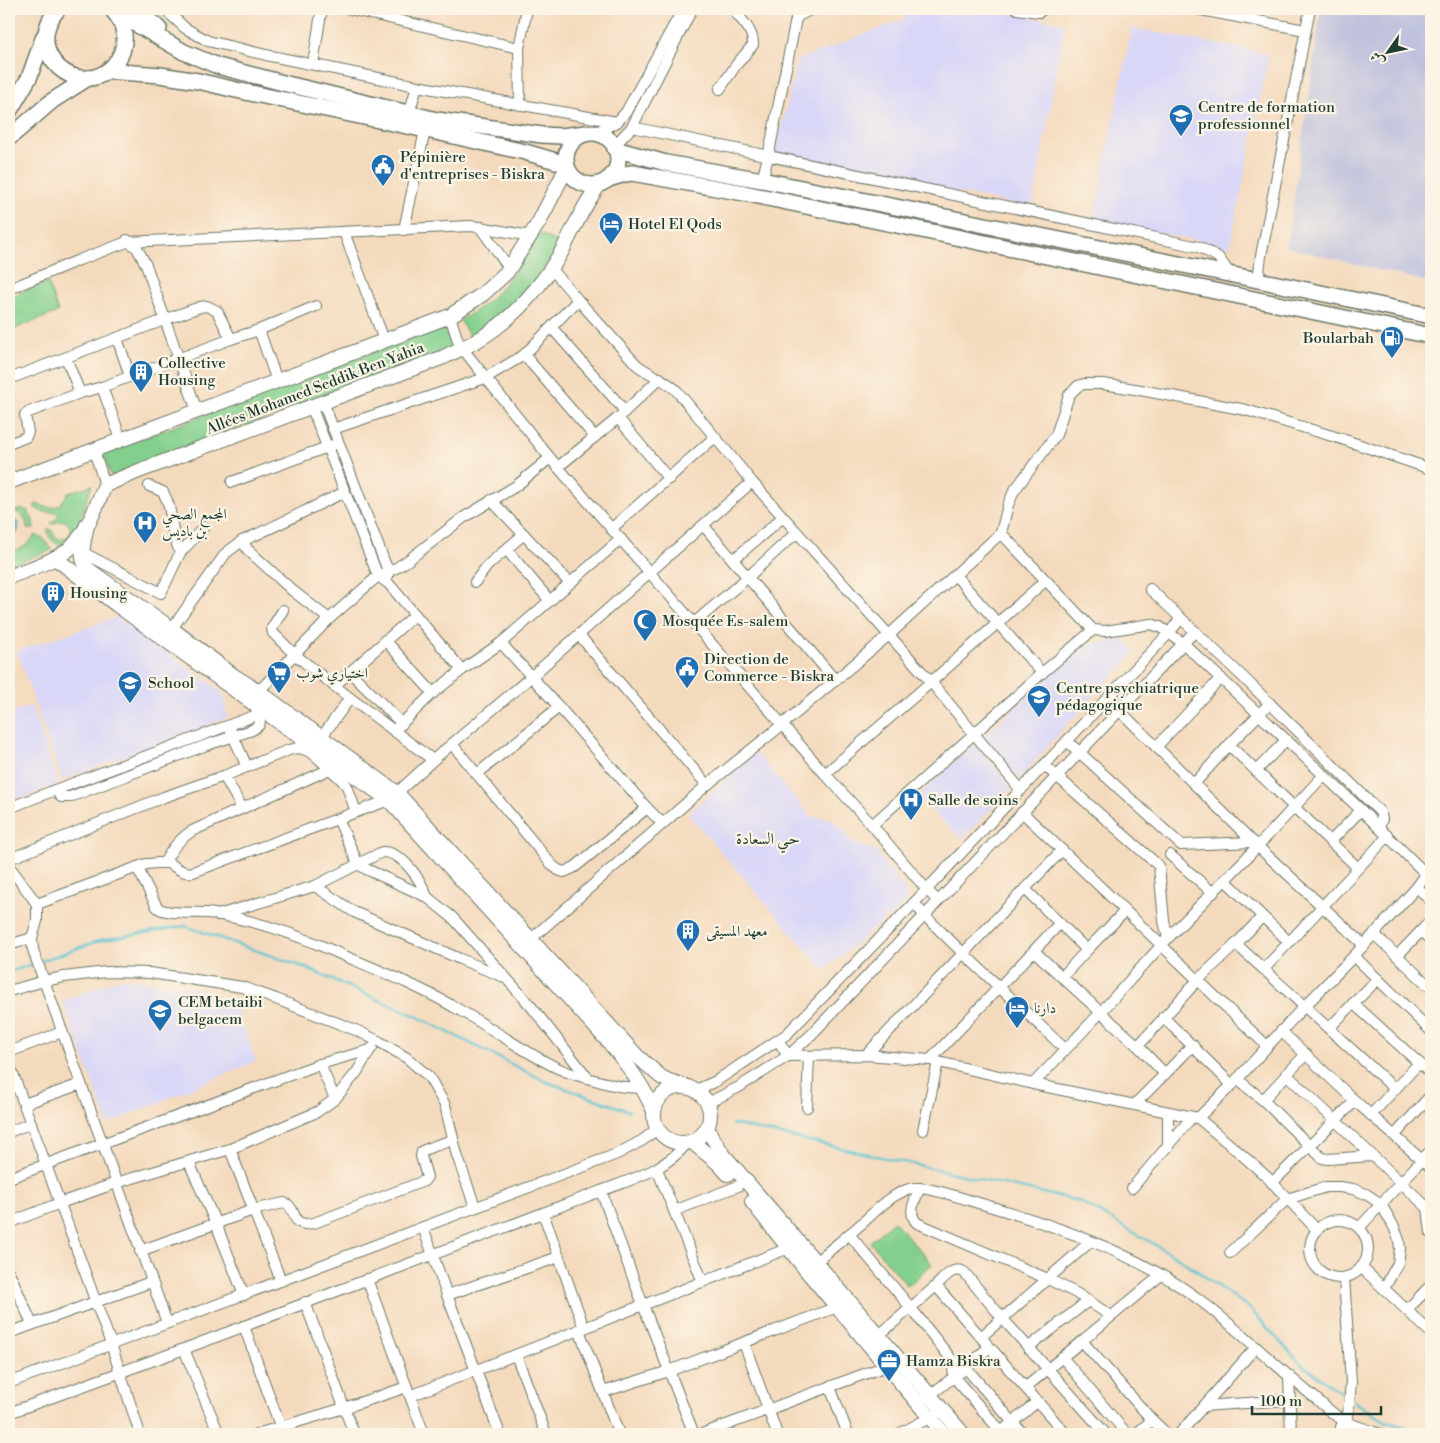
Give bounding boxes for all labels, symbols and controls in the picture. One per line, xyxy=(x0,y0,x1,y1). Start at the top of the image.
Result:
north arrow xyxy=(1362,28,1412,78)
text: ش xyxy=(1367,48,1389,69)
place label: Centre de formation professionnel xyxy=(1198,98,1335,134)
school or university icon: Centre de formation professionnel xyxy=(1168,103,1194,137)
place label: Pépinière d'entreprises - Biskra xyxy=(400,148,545,184)
public building icon: Pépinière d'entreprises - Biskra xyxy=(370,153,396,187)
hotel icon: Hotel El Qods xyxy=(598,211,624,245)
place label: Hotel El Qods xyxy=(628,215,722,234)
fuel station icon: Boularbah xyxy=(1379,325,1405,359)
place label: Boularbah xyxy=(1302,329,1374,348)
street label: Allées Mohamed Seddik Ben Yahia xyxy=(203,338,427,439)
place label: Collective Housing xyxy=(158,354,226,390)
building icon: Collective Housing xyxy=(128,359,154,393)
place label: المجمع الصحي بن باديس xyxy=(162,505,227,541)
hospital icon: المجمع الصحي بن باديس xyxy=(132,510,158,544)
building icon: Housing xyxy=(40,580,66,614)
place label: Housing xyxy=(70,584,127,603)
mosque icon: Mosquée Es-salem xyxy=(632,608,658,642)
place label: Mosquée Es-salem xyxy=(662,612,789,631)
place label: Direction de Commerce - Biskra xyxy=(704,650,834,686)
public building icon: Direction de Commerce - Biskra xyxy=(674,655,700,689)
supermarket icon: اختياري شوب xyxy=(266,660,292,694)
place label: اختياري شوب xyxy=(296,664,368,685)
school or university icon: School xyxy=(117,670,143,704)
place label: School xyxy=(148,674,195,693)
place label: Centre psychiatrique pédagogique xyxy=(1056,679,1199,715)
school or university icon: Centre psychiatrique pédagogique xyxy=(1026,684,1052,718)
hospital icon: Salle de soins xyxy=(898,787,924,821)
place label: Salle de soins xyxy=(928,791,1018,810)
district label: حـي السعادة xyxy=(736,829,800,854)
building icon: معهد المسيقى xyxy=(675,918,701,952)
place label: معهد المسيقى xyxy=(706,922,768,942)
place label: CEM betaibi belgacem xyxy=(178,993,263,1029)
hotel icon: دارنا xyxy=(1004,995,1030,1029)
school or university icon: CEM betaibi belgacem xyxy=(147,998,173,1032)
place label: دارنا xyxy=(1034,999,1056,1018)
office icon: Hamza Biskra xyxy=(876,1348,902,1382)
place label: Hamza Biskra xyxy=(906,1352,1001,1371)
scale bar xyxy=(1252,1383,1381,1415)
text: 100 m xyxy=(1260,1392,1302,1411)

